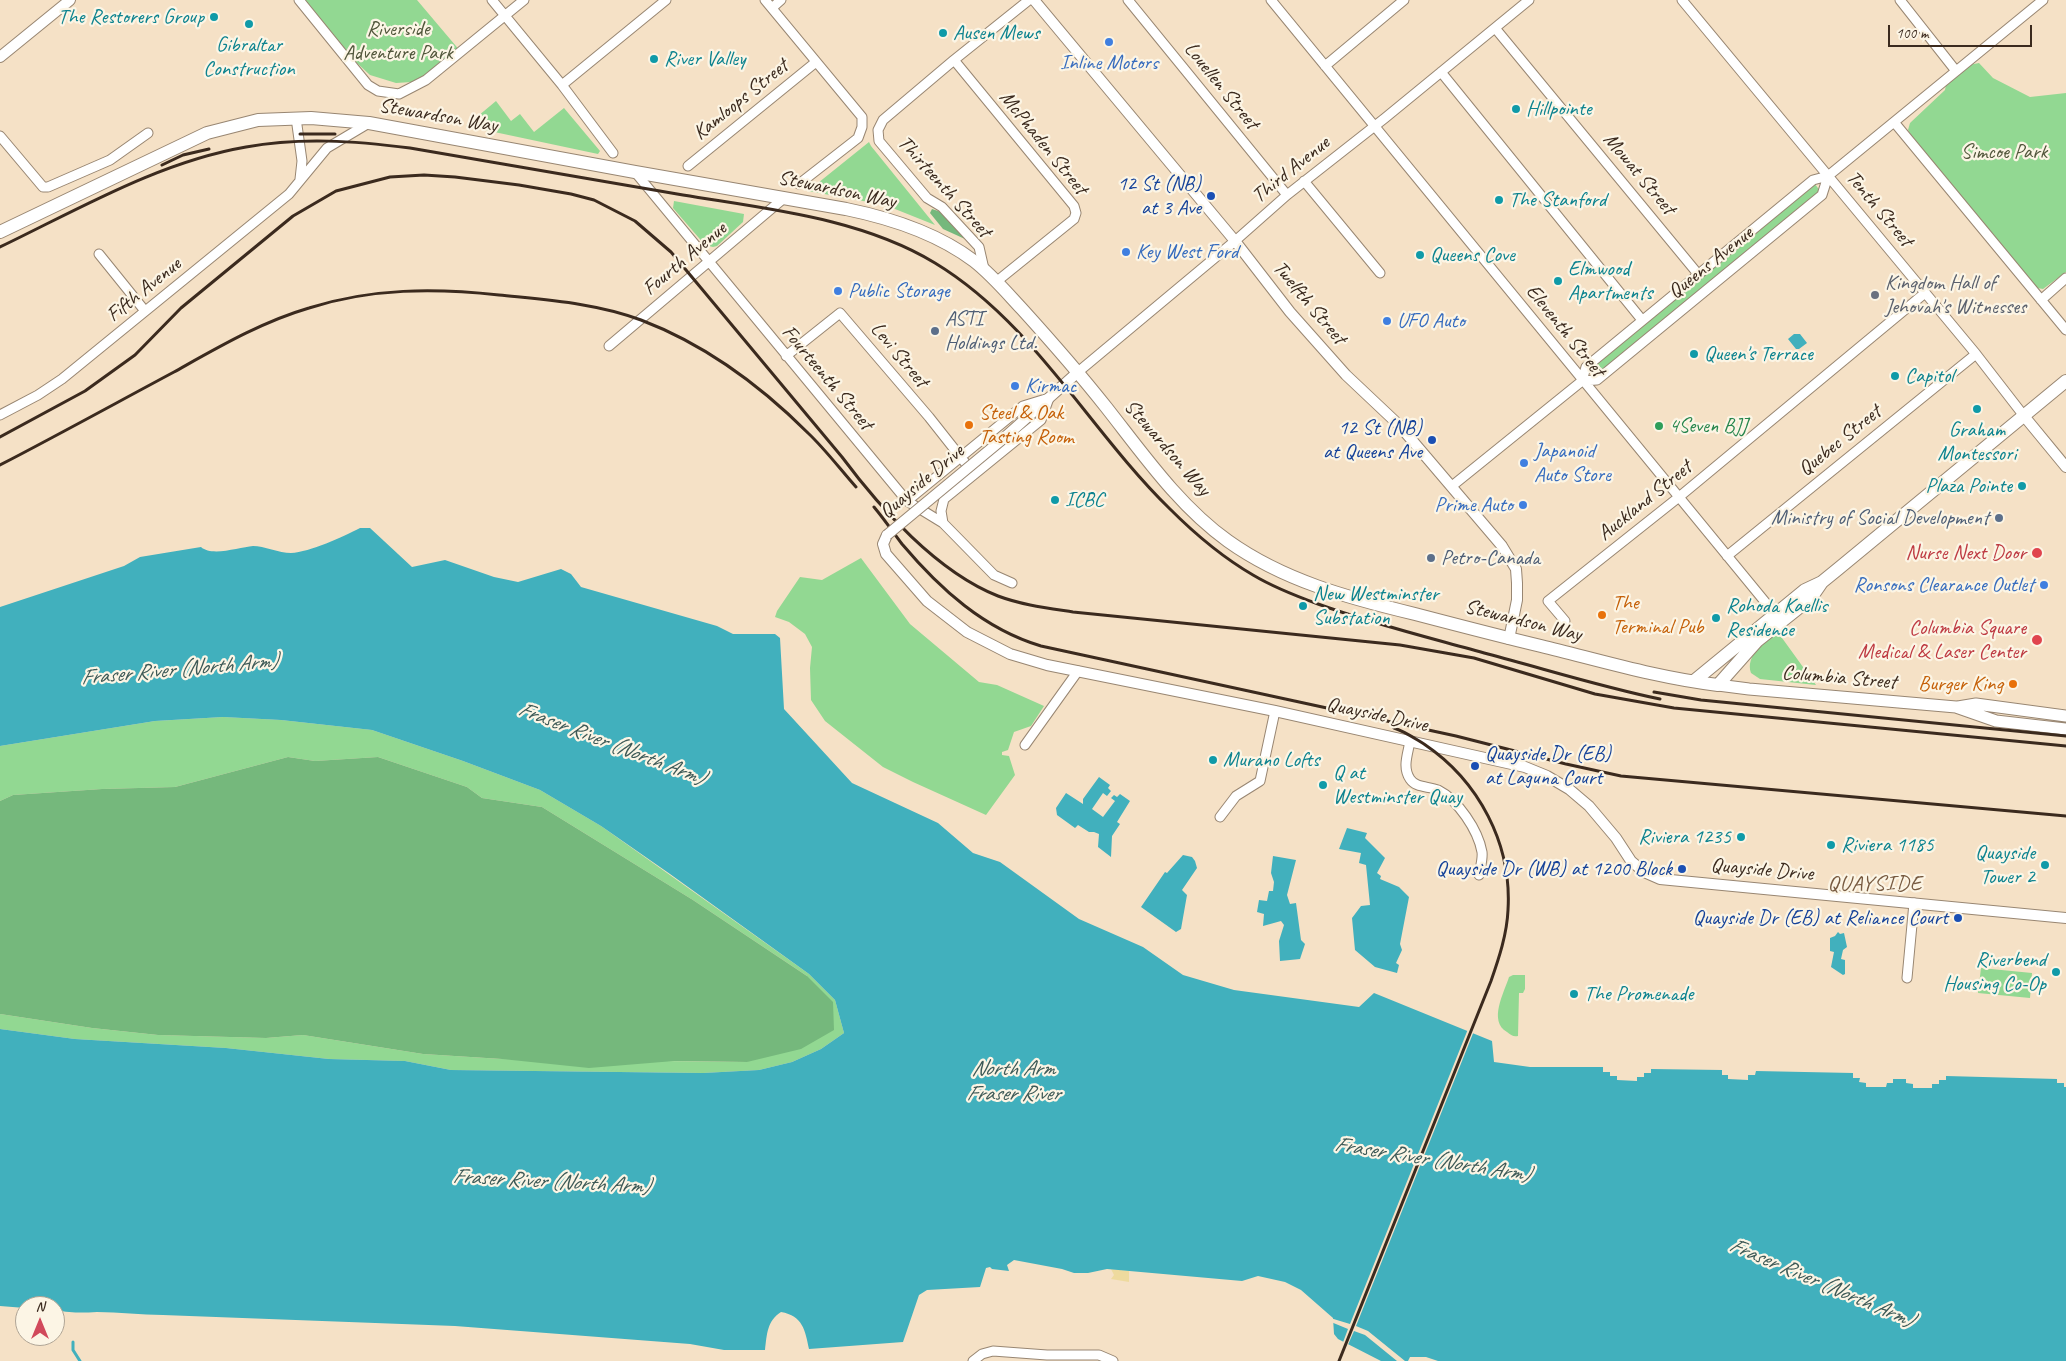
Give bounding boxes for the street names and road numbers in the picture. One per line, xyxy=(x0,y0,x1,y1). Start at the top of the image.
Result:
street label: Louellen Street xyxy=(1178,37,1264,135)
street label: Kamloops Street xyxy=(688,54,794,146)
street label: McPhaden Street xyxy=(993,86,1093,200)
street label: Stewardson Way xyxy=(377,93,499,139)
street label: Mowat Street xyxy=(1597,128,1681,220)
street label: Thirteenth Street xyxy=(892,131,996,243)
street label: Third Avenue xyxy=(1247,131,1335,209)
street label: Stewardson Way xyxy=(776,165,898,215)
street label: Tenth Street xyxy=(1840,166,1918,252)
street label: Fourth Avenue xyxy=(638,217,732,301)
street label: Queens Avenue xyxy=(1663,221,1759,305)
street label: Fifth Avenue xyxy=(101,252,187,328)
street label: Twelfth Street xyxy=(1267,256,1351,350)
street label: Eleventh Street xyxy=(1520,280,1610,382)
street label: Levi Street xyxy=(864,317,934,393)
street label: Fourteenth Street xyxy=(776,320,878,436)
street label: Stewardson Way xyxy=(1118,395,1216,501)
street label: Quebec Street xyxy=(1793,400,1887,482)
street label: Quayside Drive xyxy=(875,439,969,525)
street label: Auckland Street xyxy=(1593,455,1697,547)
street label: Stewardson Way xyxy=(1462,594,1584,648)
street label: Columbia Street xyxy=(1781,660,1897,696)
street label: Quayside Drive xyxy=(1324,692,1430,738)
street label: Quayside Drive xyxy=(1710,853,1814,887)

